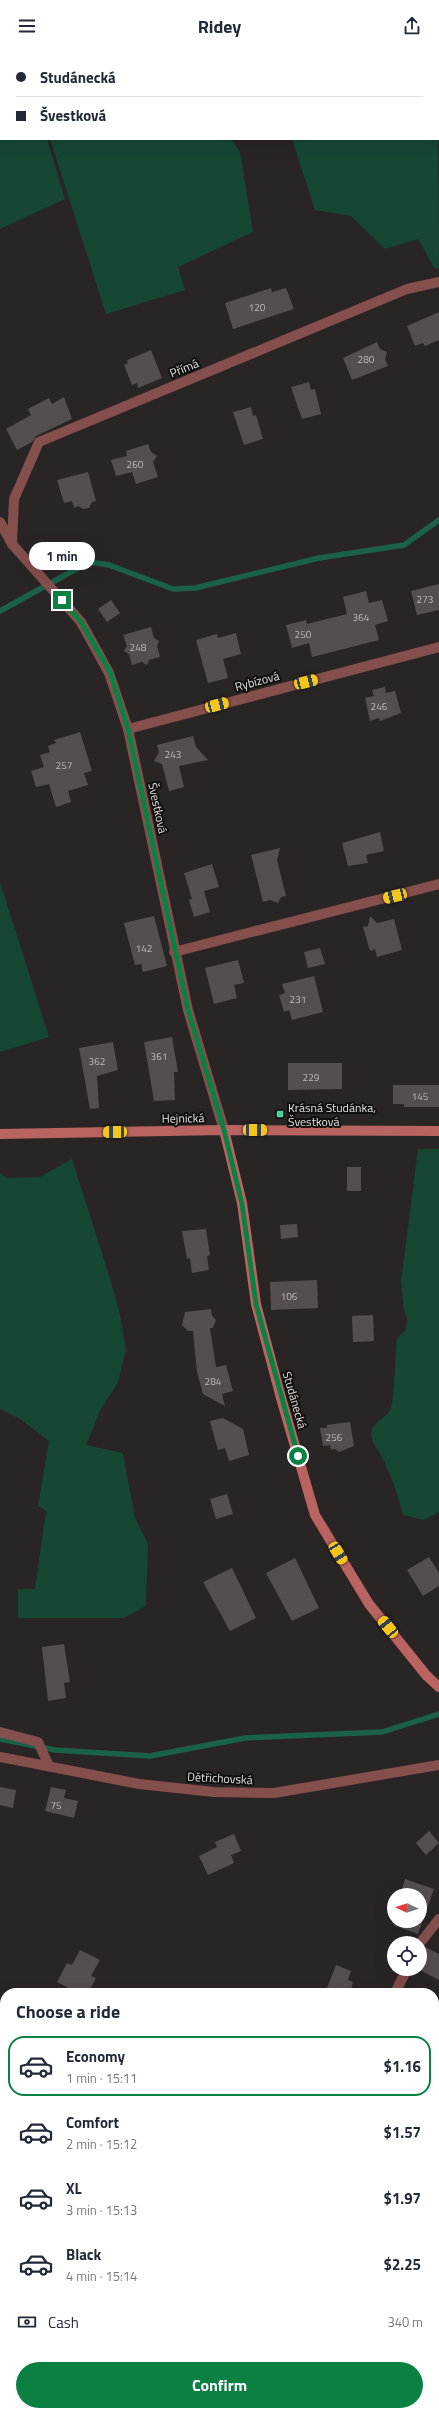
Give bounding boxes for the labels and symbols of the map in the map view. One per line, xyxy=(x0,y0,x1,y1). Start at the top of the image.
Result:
house number: 120 xyxy=(249,300,266,315)
house number: 280 xyxy=(358,352,375,367)
street label: Přímá xyxy=(167,354,201,382)
house number: 260 xyxy=(127,457,144,472)
callout: 1 min xyxy=(29,542,95,570)
route end xyxy=(53,591,71,609)
house number: 273 xyxy=(417,592,433,607)
house number: 364 xyxy=(353,610,370,625)
house number: 250 xyxy=(295,627,312,642)
house number: 248 xyxy=(130,640,147,655)
street label: Rybízová xyxy=(233,666,281,696)
car xyxy=(293,673,319,691)
car xyxy=(204,696,230,714)
house number: 246 xyxy=(371,699,388,714)
house number: 243 xyxy=(165,747,181,762)
house number: 257 xyxy=(56,758,72,773)
street label: Švestková xyxy=(143,781,173,835)
car xyxy=(382,887,408,905)
house number: 142 xyxy=(136,941,152,956)
house number: 231 xyxy=(290,992,306,1007)
house number: 361 xyxy=(151,1049,167,1064)
house number: 362 xyxy=(89,1054,105,1069)
house number: 229 xyxy=(303,1070,320,1085)
house number: 145 xyxy=(412,1089,429,1104)
place label: Krásná Studánka, Švestková xyxy=(288,1098,376,1131)
street label: Hejnická xyxy=(161,1108,205,1128)
marker: Krásná Studánka, Švestková xyxy=(275,1109,285,1119)
car xyxy=(243,1124,267,1136)
car xyxy=(103,1126,127,1138)
house number: 106 xyxy=(281,1289,298,1304)
street label: Studánecká xyxy=(278,1369,312,1431)
house number: 284 xyxy=(205,1374,222,1389)
house number: 256 xyxy=(326,1430,343,1445)
route start xyxy=(289,1447,307,1465)
car xyxy=(327,1540,349,1566)
car xyxy=(376,1614,400,1640)
street label: Dětřichovská xyxy=(187,1767,253,1789)
house number: 75 xyxy=(50,1798,62,1813)
north arrow xyxy=(387,1888,427,1928)

